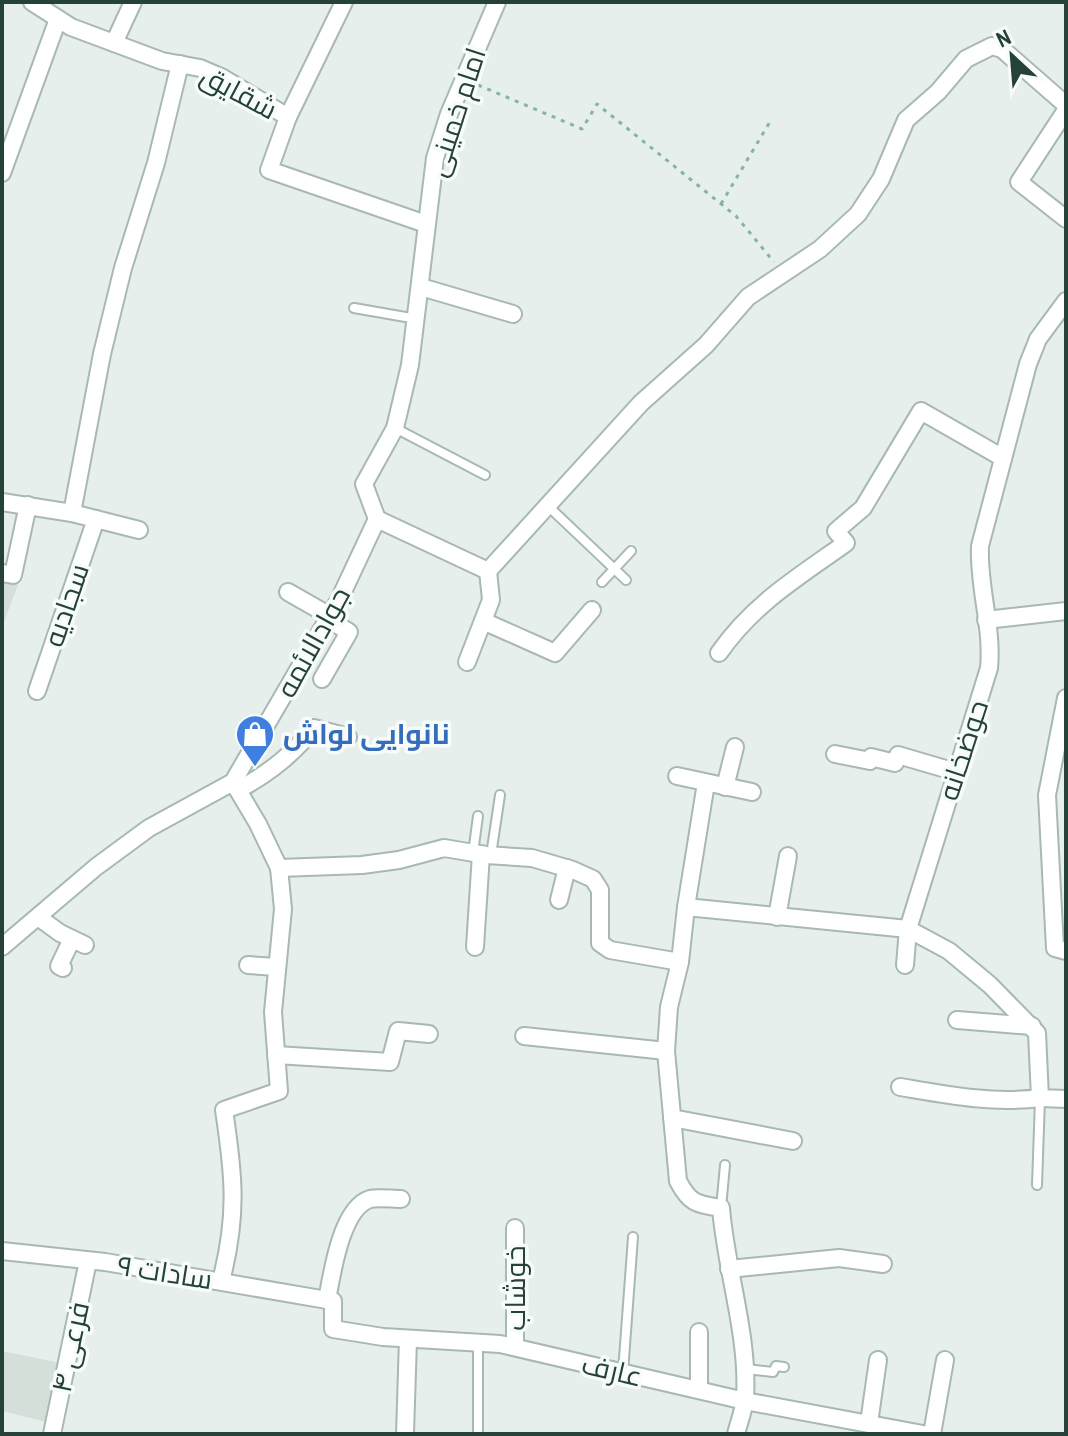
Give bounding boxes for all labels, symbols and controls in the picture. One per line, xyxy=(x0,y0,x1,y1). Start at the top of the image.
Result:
north arrow xyxy=(972,16,1052,96)
text: N xyxy=(991,22,1016,54)
street label: امام خمینی xyxy=(417,43,496,182)
street label: شقایق xyxy=(194,56,284,128)
street label: سجادیه xyxy=(34,558,98,652)
street label: جوادالائمه xyxy=(267,580,359,704)
street label: حوضخانه xyxy=(929,695,997,805)
shop icon: نانوایی لواش xyxy=(234,713,276,768)
place label: نانوایی لواش xyxy=(283,715,450,753)
street label: خوشاب xyxy=(496,1245,534,1331)
street label: سادات ۹ xyxy=(115,1246,215,1298)
street label: فرعی ۴ xyxy=(42,1298,98,1396)
street label: عارف xyxy=(578,1345,646,1395)

